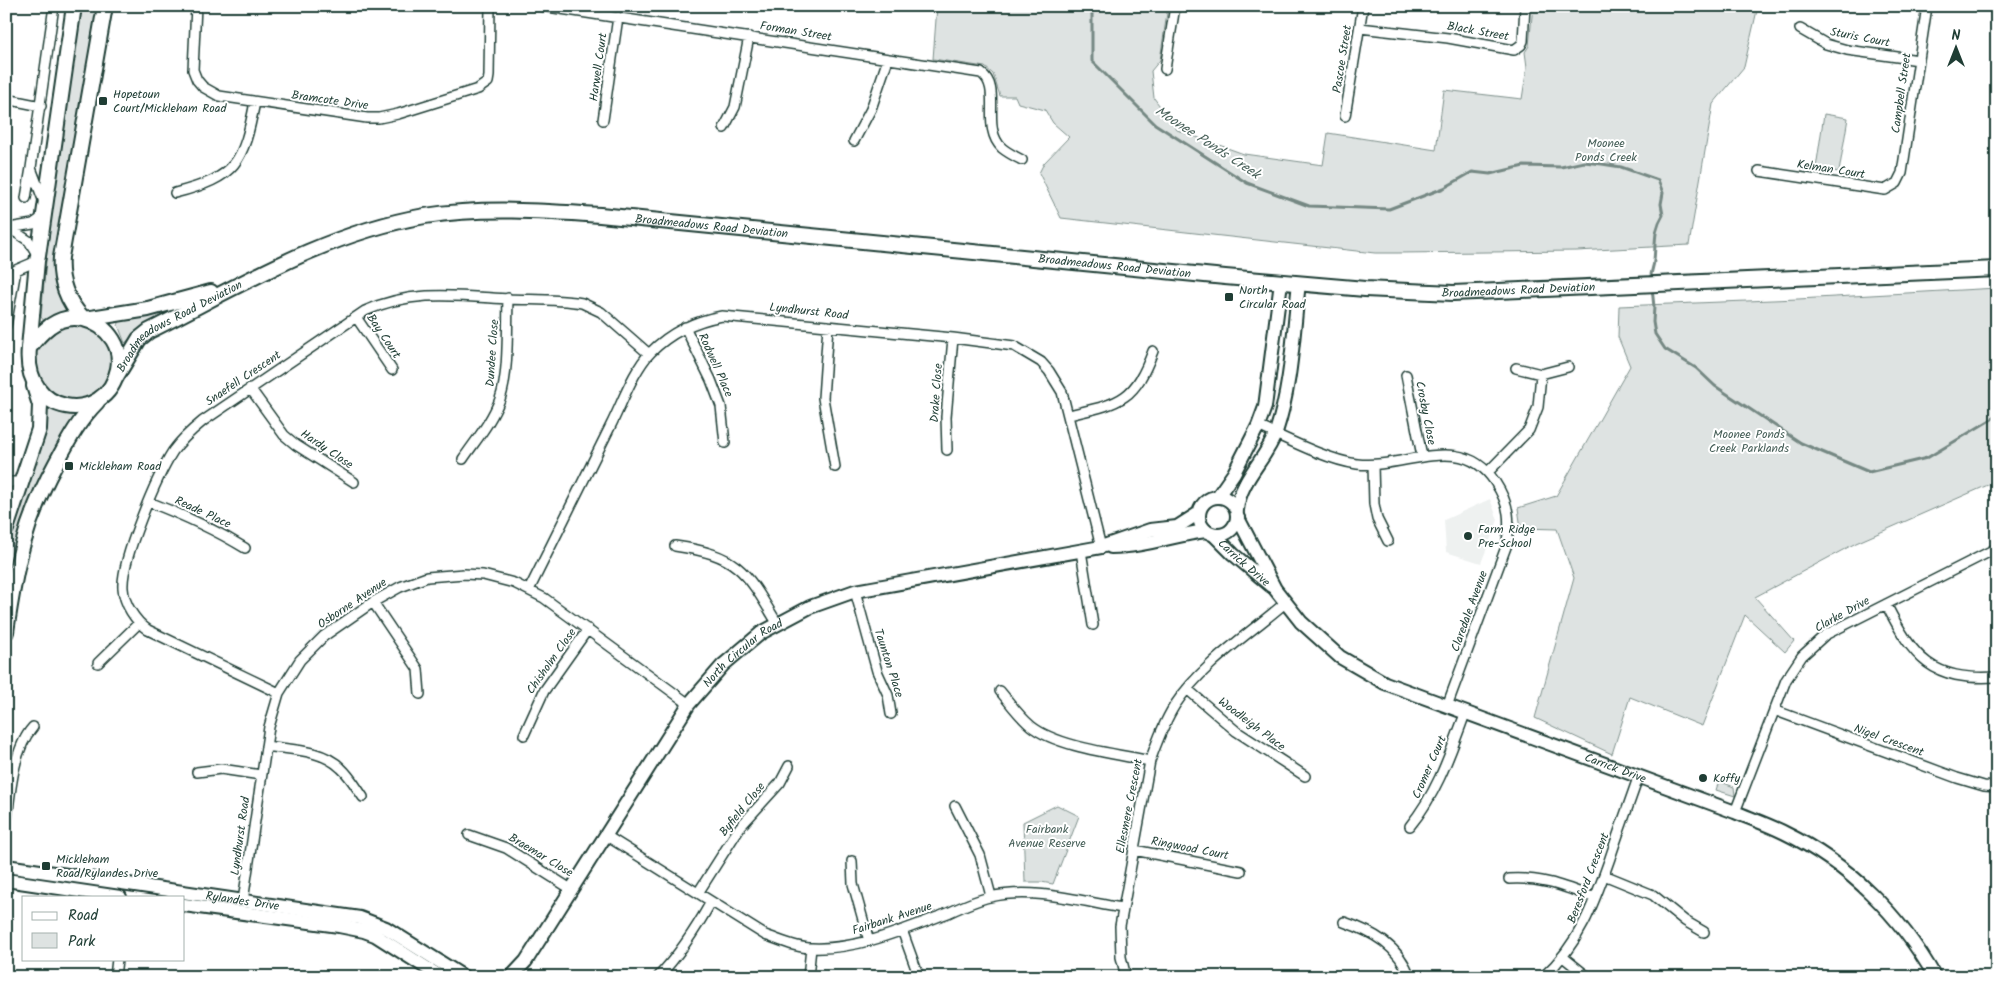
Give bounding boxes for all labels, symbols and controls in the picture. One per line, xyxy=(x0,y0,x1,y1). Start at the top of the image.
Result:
street label: Forman Street xyxy=(759,16,834,47)
street label: Black Street xyxy=(1446,17,1511,46)
street label: Sturis Court xyxy=(1828,22,1892,53)
north arrow xyxy=(1930,22,1980,72)
street label: Pascoe Street xyxy=(1328,23,1357,94)
text: N xyxy=(1952,25,1961,47)
street label: Harwell Court xyxy=(584,31,613,102)
street label: Campbell Street xyxy=(1886,51,1917,134)
place label: Hopetoun Court/Mickleham Road xyxy=(113,85,227,118)
street label: Bramcote Drive xyxy=(290,86,370,115)
marker: Hopetoun Court/Mickleham Road xyxy=(97,95,109,107)
water label: Moonee Ponds Creek xyxy=(1150,101,1266,186)
park label: Moonee Ponds Creek xyxy=(1575,134,1637,167)
street label: Kelman Court xyxy=(1795,155,1867,184)
street label: Broadmeadows Road Deviation xyxy=(634,210,789,244)
street label: Broadmeadows Road Deviation xyxy=(1037,250,1192,284)
street label: Broadmeadows Road Deviation xyxy=(112,275,246,376)
street label: Broadmeadows Road Deviation xyxy=(1441,278,1596,303)
place label: North Circular Road xyxy=(1239,281,1307,314)
marker: North Circular Road xyxy=(1223,291,1235,303)
street label: Lyndhurst Road xyxy=(768,298,850,325)
street label: Bay Court xyxy=(362,310,406,363)
street label: Dundee Close xyxy=(481,318,504,387)
street label: Rodwell Place xyxy=(693,330,738,401)
street label: Snaefell Crescent xyxy=(202,346,285,411)
street label: Drake Close xyxy=(925,362,948,423)
street label: Crosby Close xyxy=(1410,380,1441,447)
street label: Hardy Close xyxy=(296,425,357,474)
park label: Moonee Ponds Creek Parklands xyxy=(1709,425,1789,458)
place label: Mickleham Road xyxy=(79,457,162,476)
marker: Mickleham Road xyxy=(63,460,75,472)
street label: Reade Place xyxy=(172,491,235,534)
place label: Farm Ridge Pre-School xyxy=(1478,520,1536,553)
marker: Farm Ridge Pre-School xyxy=(1462,530,1474,542)
street label: Carrick Drive xyxy=(1213,535,1275,592)
street label: Claredale Avenue xyxy=(1446,567,1493,654)
street label: Osborne Avenue xyxy=(314,573,391,634)
street label: Clarke Drive xyxy=(1811,591,1874,637)
street label: North Circular Road xyxy=(698,614,787,692)
street label: Chisholm Close xyxy=(522,624,582,698)
street label: Taunton Place xyxy=(868,626,909,701)
street label: Woodleigh Place xyxy=(1214,693,1290,756)
street label: Nigel Crescent xyxy=(1851,719,1927,762)
street label: Cromer Court xyxy=(1407,732,1452,802)
street label: Carrick Drive xyxy=(1582,748,1649,789)
street label: Ellesmere Crescent xyxy=(1111,757,1148,855)
place label: Koffy xyxy=(1713,769,1741,788)
marker: Koffy xyxy=(1697,772,1709,784)
street label: Byfield Close xyxy=(715,778,771,840)
street label: Lyndhurst Road xyxy=(226,794,256,877)
park label: Fairbank Avenue Reserve xyxy=(1008,820,1086,853)
street label: Braemar Close xyxy=(505,829,577,883)
street label: Beresford Crescent xyxy=(1562,830,1615,926)
street label: Ringwood Court xyxy=(1149,832,1231,865)
place label: Mickleham Road/Rylandes Drive xyxy=(56,850,159,883)
marker: Mickleham Road/Rylandes Drive xyxy=(40,860,52,872)
street label: Rylandes Drive xyxy=(204,886,281,916)
legend xyxy=(22,896,185,960)
street label: Fairbank Avenue xyxy=(850,896,935,940)
text: Road xyxy=(68,904,99,928)
text: Park xyxy=(68,930,96,954)

